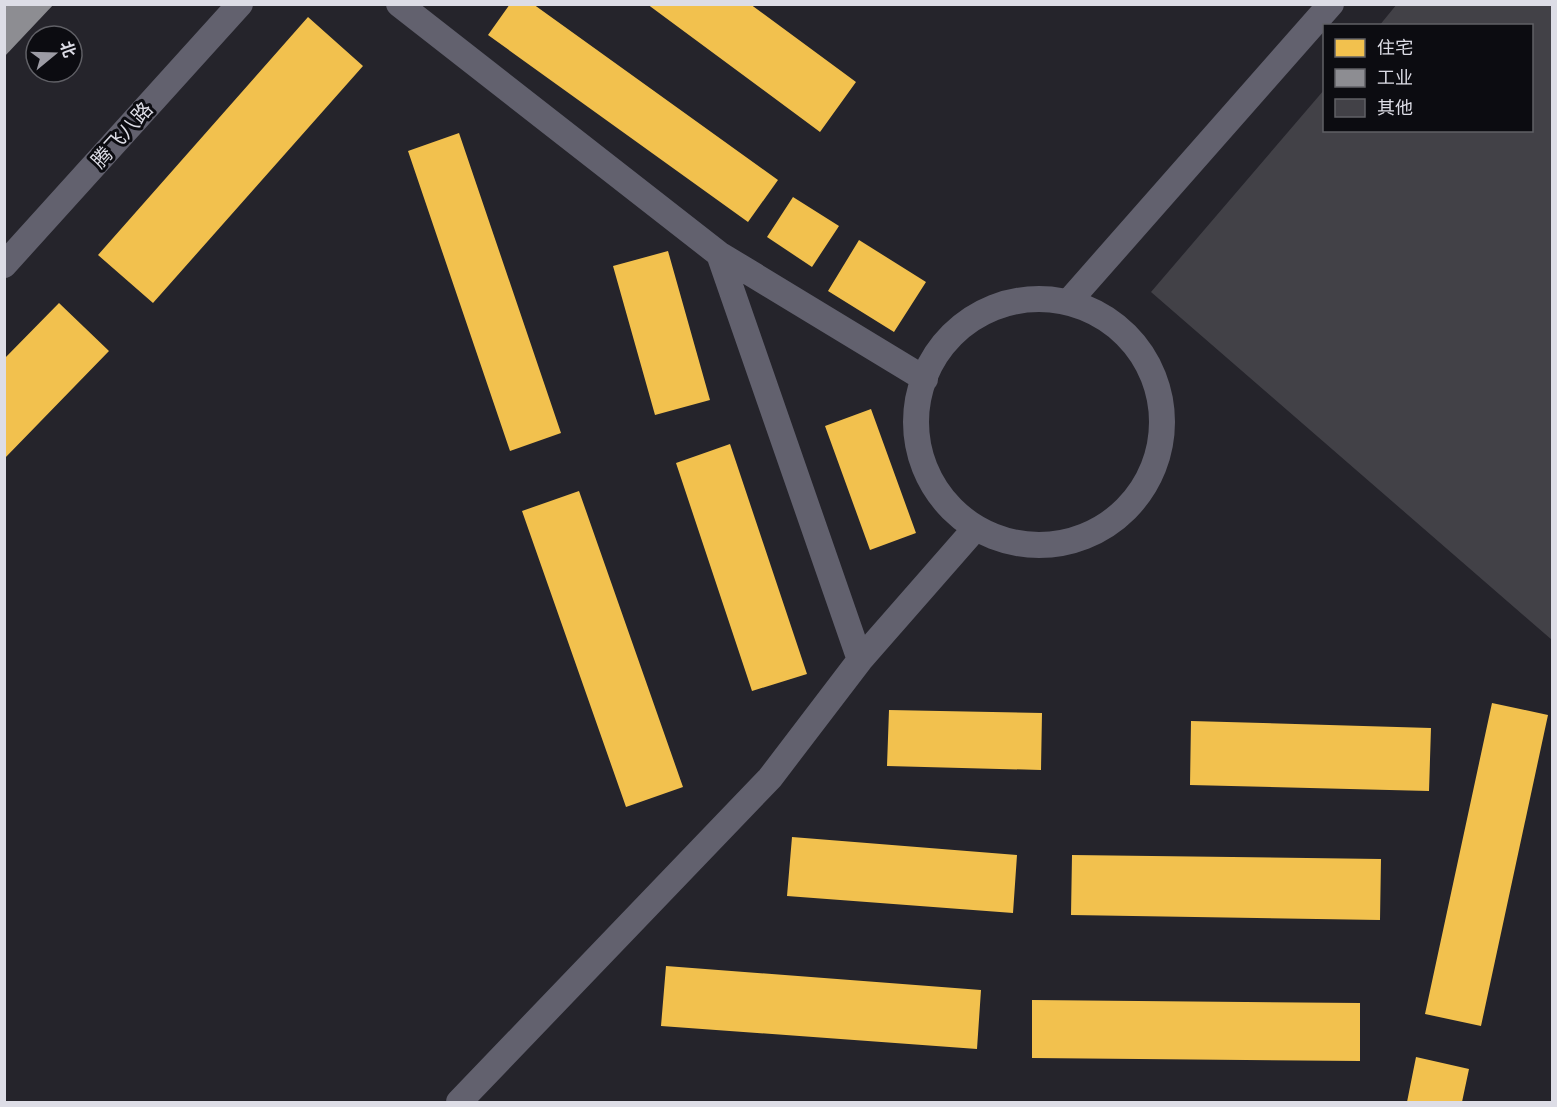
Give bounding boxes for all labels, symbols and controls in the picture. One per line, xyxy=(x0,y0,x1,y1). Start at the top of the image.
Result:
north arrow xyxy=(24,24,84,84)
legend xyxy=(1323,24,1533,132)
text: 住宅 xyxy=(1377,36,1413,59)
text: 北 xyxy=(56,38,80,60)
text: 工业 xyxy=(1377,66,1413,89)
text: 其他 xyxy=(1377,96,1413,119)
street label: 腾飞八路 xyxy=(86,97,158,173)

